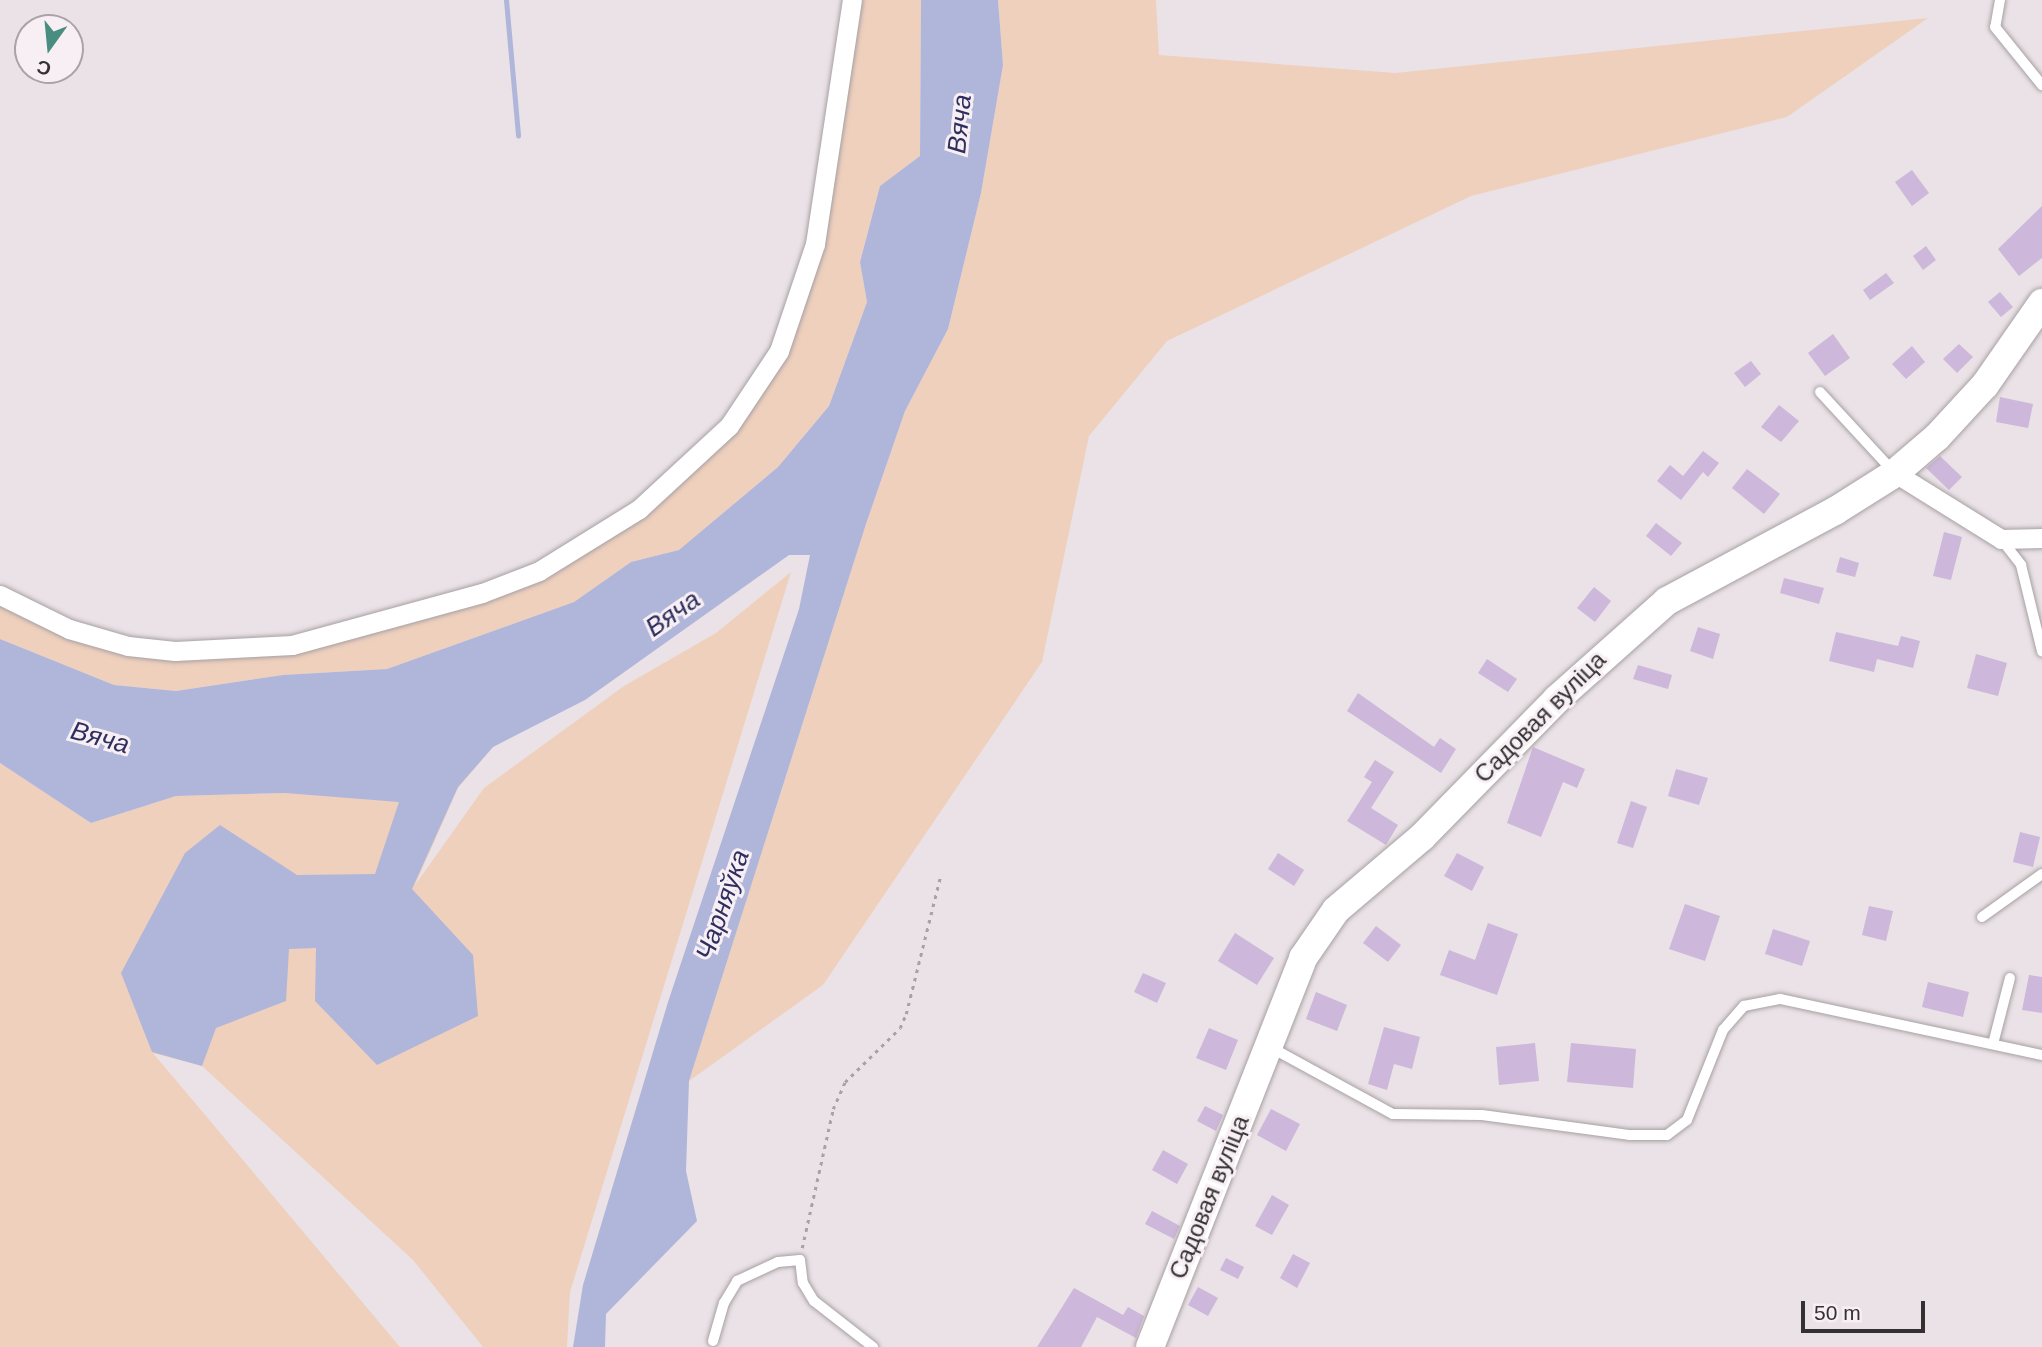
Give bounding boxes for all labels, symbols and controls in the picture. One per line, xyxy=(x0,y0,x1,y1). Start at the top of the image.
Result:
north arrow xyxy=(14,14,84,84)
text: С xyxy=(35,56,53,80)
water label: Вяча xyxy=(941,93,979,155)
water label: Вяча xyxy=(640,584,706,644)
street label: Садовая вуліца xyxy=(1468,645,1612,789)
water label: Вяча xyxy=(67,715,133,761)
water label: Чарняўка xyxy=(690,846,756,964)
street label: Садовая вуліца xyxy=(1163,1111,1255,1283)
scale bar xyxy=(1804,1288,1928,1332)
text: 50 m xyxy=(1814,1301,1861,1324)

